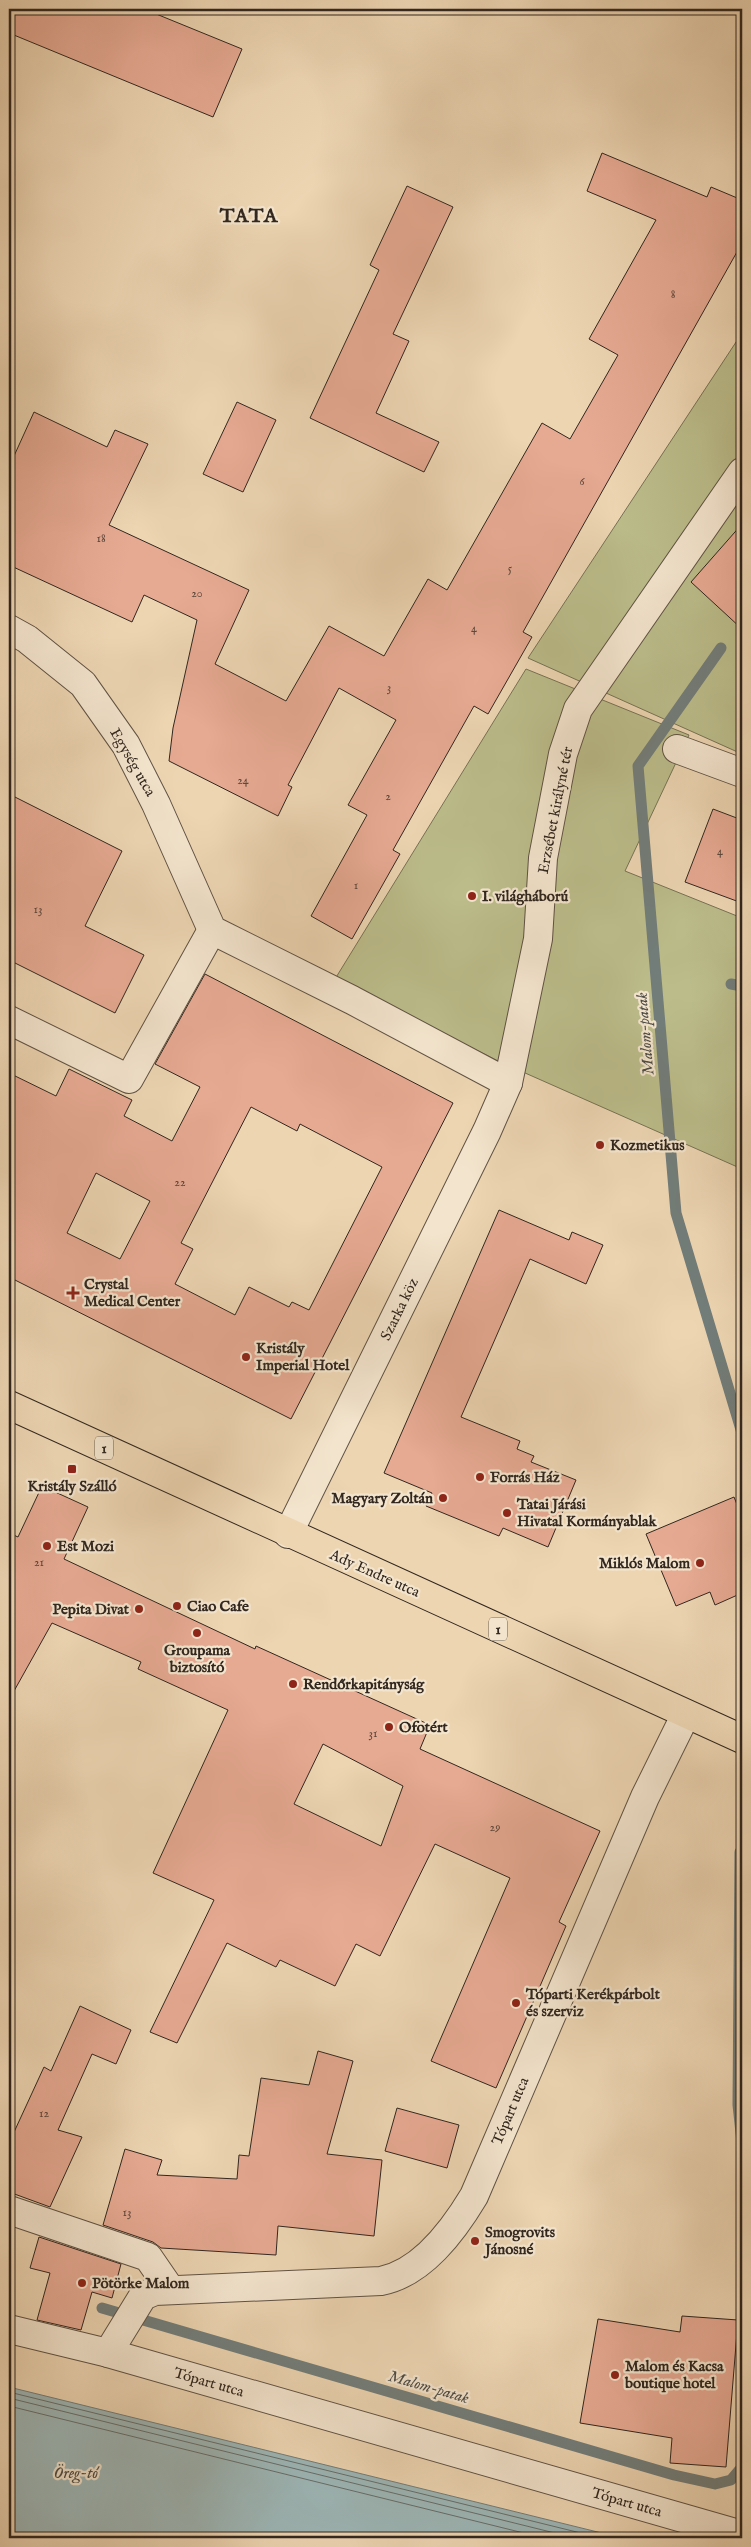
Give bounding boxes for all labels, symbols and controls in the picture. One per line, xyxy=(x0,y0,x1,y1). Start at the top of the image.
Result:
district label: TATA xyxy=(219,204,279,229)
house number: 8 xyxy=(671,287,676,302)
house number: 6 xyxy=(579,474,585,489)
house number: 18 xyxy=(96,531,106,546)
house number: 5 xyxy=(508,561,513,576)
house number: 20 xyxy=(191,586,203,601)
house number: 4 xyxy=(471,621,477,636)
house number: 3 xyxy=(387,680,391,695)
street label: Egység utca xyxy=(105,725,160,800)
street label: Erzsébet királyné tér xyxy=(534,744,577,875)
house number: 24 xyxy=(237,773,249,788)
house number: 2 xyxy=(385,789,391,804)
house number: 4 xyxy=(717,844,723,859)
house number: 1 xyxy=(354,878,358,893)
place label: I. világháború xyxy=(482,887,568,906)
marker: I. világháború xyxy=(466,890,478,902)
house number: 13 xyxy=(34,902,42,917)
water label: Malom-patak xyxy=(632,991,660,1076)
place label: Kozmetikus xyxy=(610,1136,685,1155)
marker: Kozmetikus xyxy=(594,1139,606,1151)
house number: 22 xyxy=(174,1175,186,1190)
place label: Crystal Medical Center xyxy=(84,1275,181,1311)
street label: Szarka köz xyxy=(376,1275,423,1344)
marker: Crystal Medical Center xyxy=(66,1286,80,1300)
place label: Kristály Imperial Hotel xyxy=(256,1339,350,1375)
marker: Kristály Imperial Hotel xyxy=(240,1351,252,1363)
road number: 1 xyxy=(95,1436,113,1460)
marker: Kristály Szálló xyxy=(66,1463,78,1475)
place label: Forrás Ház xyxy=(490,1468,560,1487)
marker: Forrás Ház xyxy=(474,1471,486,1483)
place label: Kristály Szálló xyxy=(27,1477,117,1496)
place label: Magyary Zoltán xyxy=(332,1489,433,1508)
marker: Magyary Zoltán xyxy=(437,1492,449,1504)
place label: Tatai Járási Hivatal Kormányablak xyxy=(516,1495,657,1531)
marker: Tatai Járási Hivatal Kormányablak xyxy=(501,1507,513,1519)
place label: Est Mozi xyxy=(57,1537,114,1556)
marker: Est Mozi xyxy=(41,1540,53,1552)
street label: Ady Endre utca xyxy=(326,1545,423,1602)
place label: Miklós Malom xyxy=(599,1554,690,1573)
house number: 21 xyxy=(34,1555,44,1570)
marker: Miklós Malom xyxy=(694,1557,706,1569)
place label: Ciao Cafe xyxy=(187,1597,249,1616)
place label: Pepita Divat xyxy=(52,1600,130,1619)
marker: Ciao Cafe xyxy=(171,1600,183,1612)
marker: Pepita Divat xyxy=(133,1603,145,1615)
road number: 1 xyxy=(489,1618,507,1640)
marker: Groupama biztosító xyxy=(191,1627,203,1639)
place label: Groupama biztosító xyxy=(164,1641,230,1677)
place label: Rendőrkapitányság xyxy=(303,1675,425,1694)
marker: Rendőrkapitányság xyxy=(287,1678,299,1690)
place label: Ofotért xyxy=(399,1718,448,1737)
marker: Ofotért xyxy=(383,1721,395,1733)
house number: 31 xyxy=(369,1726,377,1741)
house number: 29 xyxy=(490,1820,500,1835)
place label: Tóparti Kerékpárbolt és szerviz xyxy=(525,1985,661,2021)
marker: Tóparti Kerékpárbolt és szerviz xyxy=(510,1997,522,2009)
street label: Tópart utca xyxy=(488,2074,533,2148)
house number: 12 xyxy=(39,2106,49,2121)
house number: 13 xyxy=(123,2205,131,2220)
place label: Smogrovits Jánosné xyxy=(483,2223,556,2259)
marker: Smogrovits Jánosné xyxy=(469,2235,481,2247)
place label: Pötörke Malom xyxy=(92,2274,190,2293)
marker: Pötörke Malom xyxy=(76,2277,88,2289)
place label: Malom és Kacsa boutique hotel xyxy=(624,2357,724,2393)
street label: Tópart utca xyxy=(172,2363,247,2402)
water label: Malom-patak xyxy=(386,2367,472,2409)
marker: Malom és Kacsa boutique hotel xyxy=(609,2369,621,2381)
water label: Öreg-tó xyxy=(54,2464,100,2484)
street label: Tópart utca xyxy=(590,2483,665,2522)

